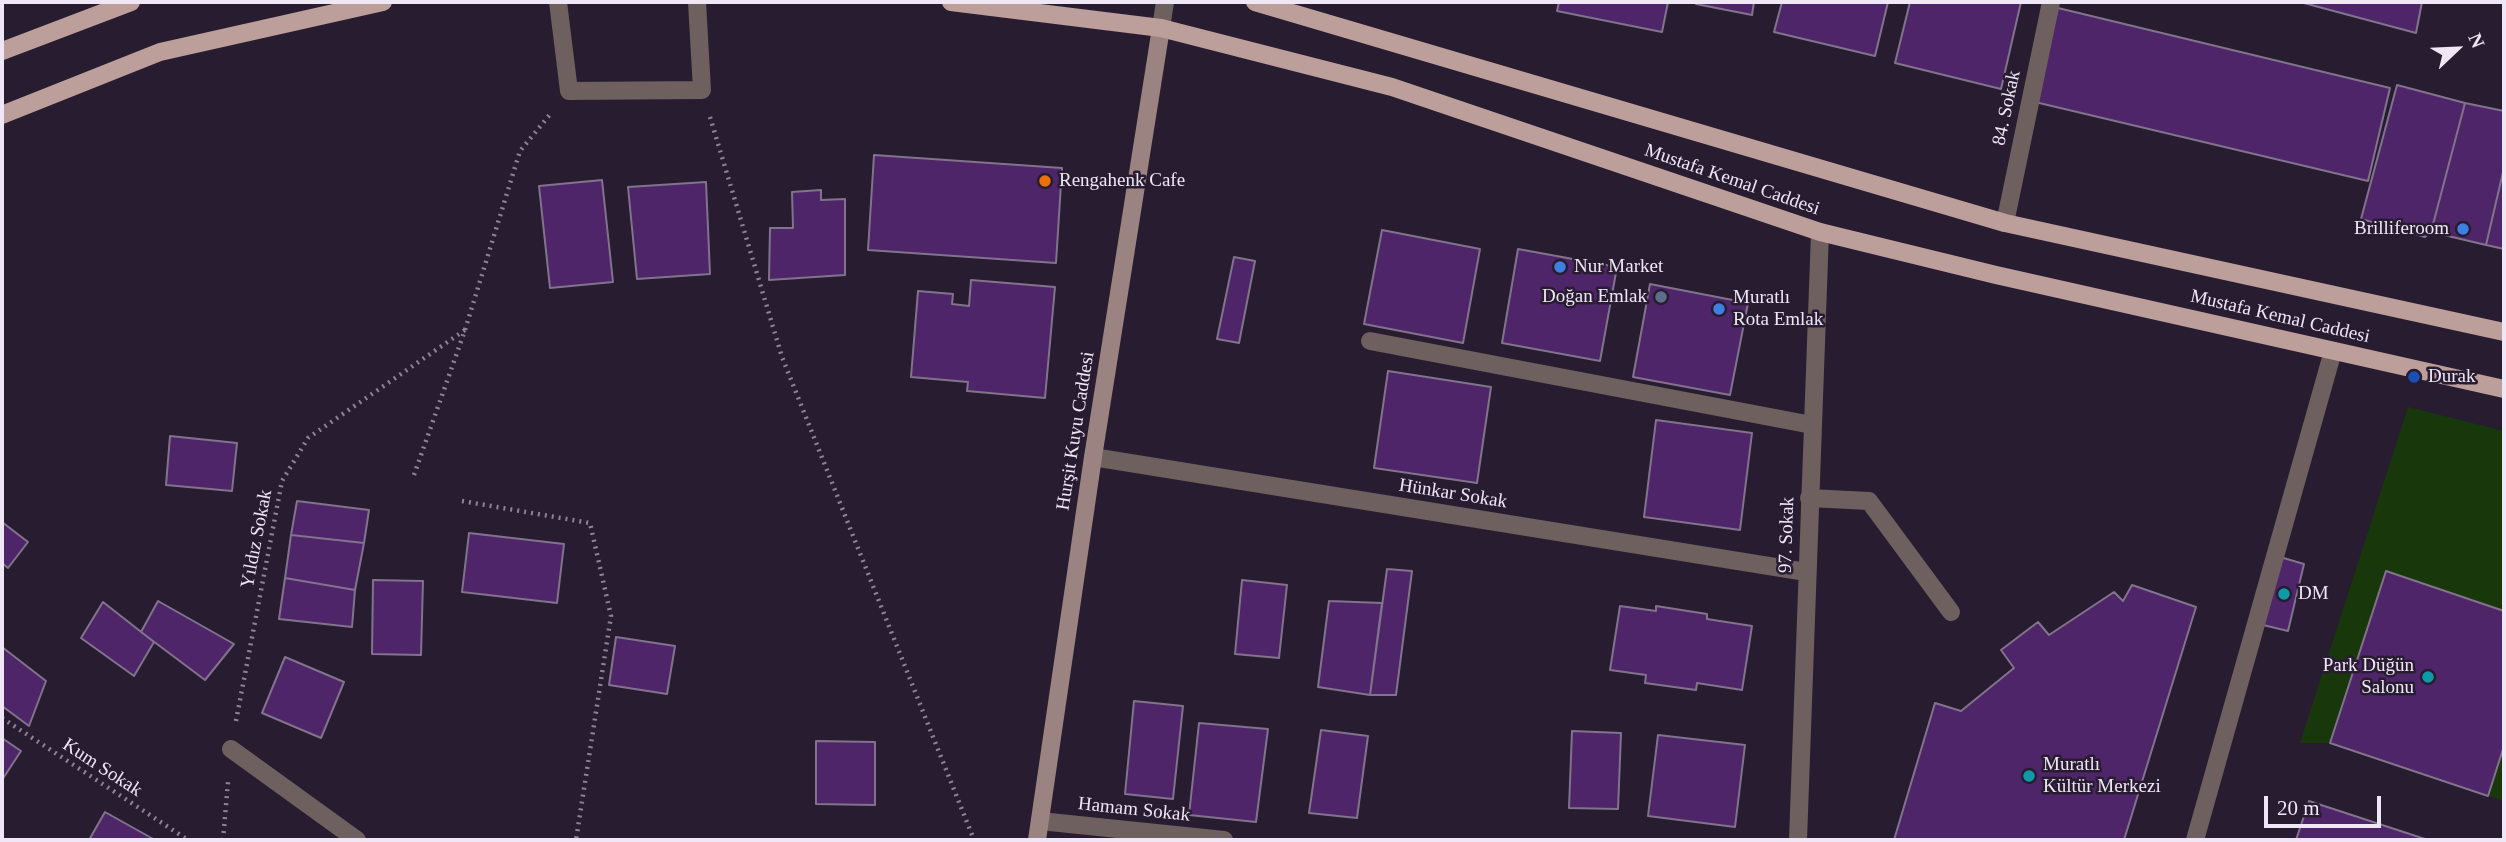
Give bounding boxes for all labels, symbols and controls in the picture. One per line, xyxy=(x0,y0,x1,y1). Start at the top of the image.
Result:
north arrow xyxy=(2422,14,2492,84)
text: N xyxy=(2464,30,2489,51)
street label: 84. Sokak xyxy=(1988,68,2026,148)
street label: Mustafa Kemal Caddesi xyxy=(1641,139,1823,221)
place label: Rengahenk Cafe xyxy=(1059,170,1185,192)
marker: Rengahenk Cafe xyxy=(1037,173,1053,189)
place label: Brilliferoom xyxy=(2354,218,2449,240)
marker: Brilliferoom xyxy=(2455,221,2471,237)
place label: Nur Market xyxy=(1574,256,1663,278)
marker: Nur Market xyxy=(1552,259,1568,275)
street label: Mustafa Kemal Caddesi xyxy=(2188,285,2372,349)
place label: Doğan Emlak xyxy=(1542,286,1647,308)
place label: Muratlı Rota Emlak xyxy=(1733,287,1823,331)
marker: Doğan Emlak xyxy=(1653,289,1669,305)
marker: Muratlı Rota Emlak xyxy=(1711,301,1727,317)
street label: Hurşit Kuyu Caddesi xyxy=(1052,350,1100,512)
place label: Durak xyxy=(2428,366,2475,388)
marker: Durak xyxy=(2406,369,2422,385)
street label: Hünkar Sokak xyxy=(1397,474,1509,514)
street label: Yıldız Sokak xyxy=(236,488,278,590)
street label: 97. Sokak xyxy=(1774,497,1800,573)
place label: DM xyxy=(2298,583,2329,605)
marker: DM xyxy=(2276,586,2292,602)
place label: Park Düğün Salonu xyxy=(2323,655,2414,699)
marker: Park Düğün Salonu xyxy=(2420,669,2436,685)
street label: Kum Sokak xyxy=(58,734,146,802)
place label: Muratlı Kültür Merkezi xyxy=(2043,754,2161,798)
marker: Muratlı Kültür Merkezi xyxy=(2021,768,2037,784)
scale bar xyxy=(2268,782,2385,826)
street label: Hamam Sokak xyxy=(1077,793,1191,827)
text: 20 m xyxy=(2277,796,2320,820)

